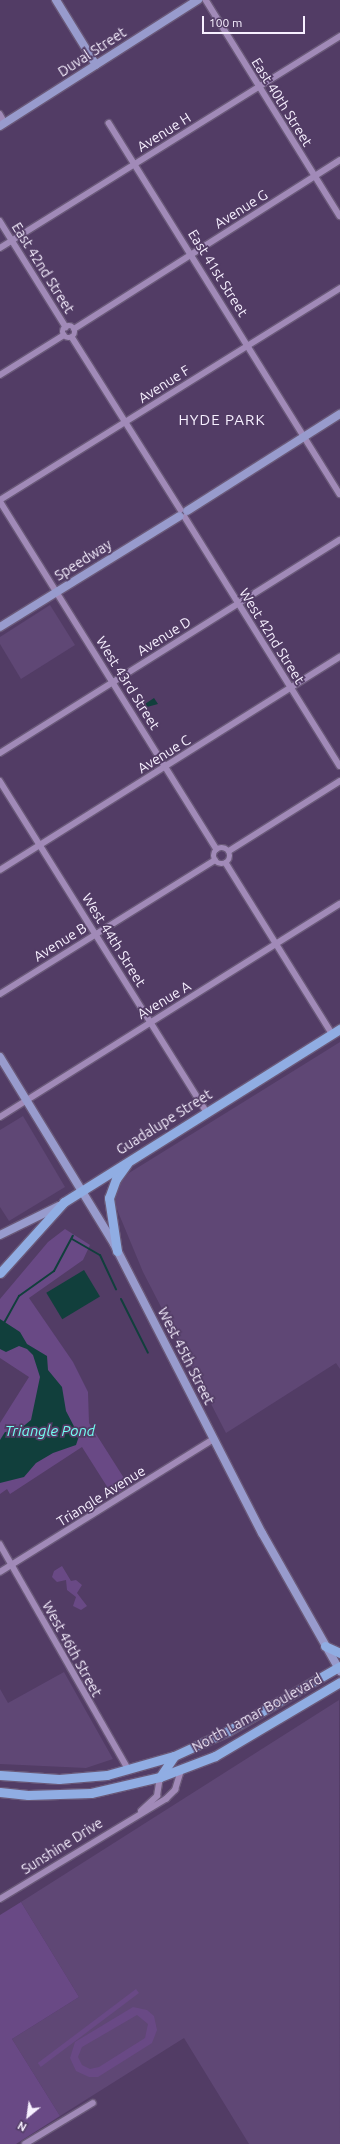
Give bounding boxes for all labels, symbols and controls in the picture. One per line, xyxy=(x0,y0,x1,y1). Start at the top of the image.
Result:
scale bar xyxy=(204,8,307,34)
text: 100 m xyxy=(209,16,242,29)
street label: Duval Street xyxy=(55,24,129,80)
street label: East 40th Street xyxy=(248,55,316,149)
street label: Avenue H xyxy=(134,109,194,155)
street label: Avenue G xyxy=(211,186,271,232)
street label: East 42nd Street xyxy=(8,219,78,317)
street label: East 41st Street xyxy=(185,226,251,320)
street label: Avenue F xyxy=(135,362,193,406)
district label: HYDE PARK xyxy=(178,411,266,429)
street label: Speedway xyxy=(51,536,115,584)
street label: West 42nd Street xyxy=(236,585,308,687)
street label: Avenue D xyxy=(134,613,194,659)
street label: West 43rd Street xyxy=(93,633,163,733)
street label: Avenue C xyxy=(135,731,193,777)
street label: West 44th Street xyxy=(79,890,149,990)
street label: Avenue B xyxy=(30,919,90,965)
street label: Avenue A xyxy=(134,977,194,1023)
street label: Guadalupe Street xyxy=(113,1086,215,1158)
street label: West 45th Street xyxy=(154,1305,218,1407)
water label: Triangle Pond xyxy=(5,1422,95,1440)
street label: Triangle Avenue xyxy=(54,1462,148,1530)
street label: West 46th Street xyxy=(39,1598,105,1700)
street label: North Lamar Boulevard xyxy=(189,1670,325,1756)
street label: Sunshine Drive xyxy=(18,1814,106,1878)
north arrow xyxy=(8,2096,48,2136)
text: N xyxy=(16,2119,29,2134)

